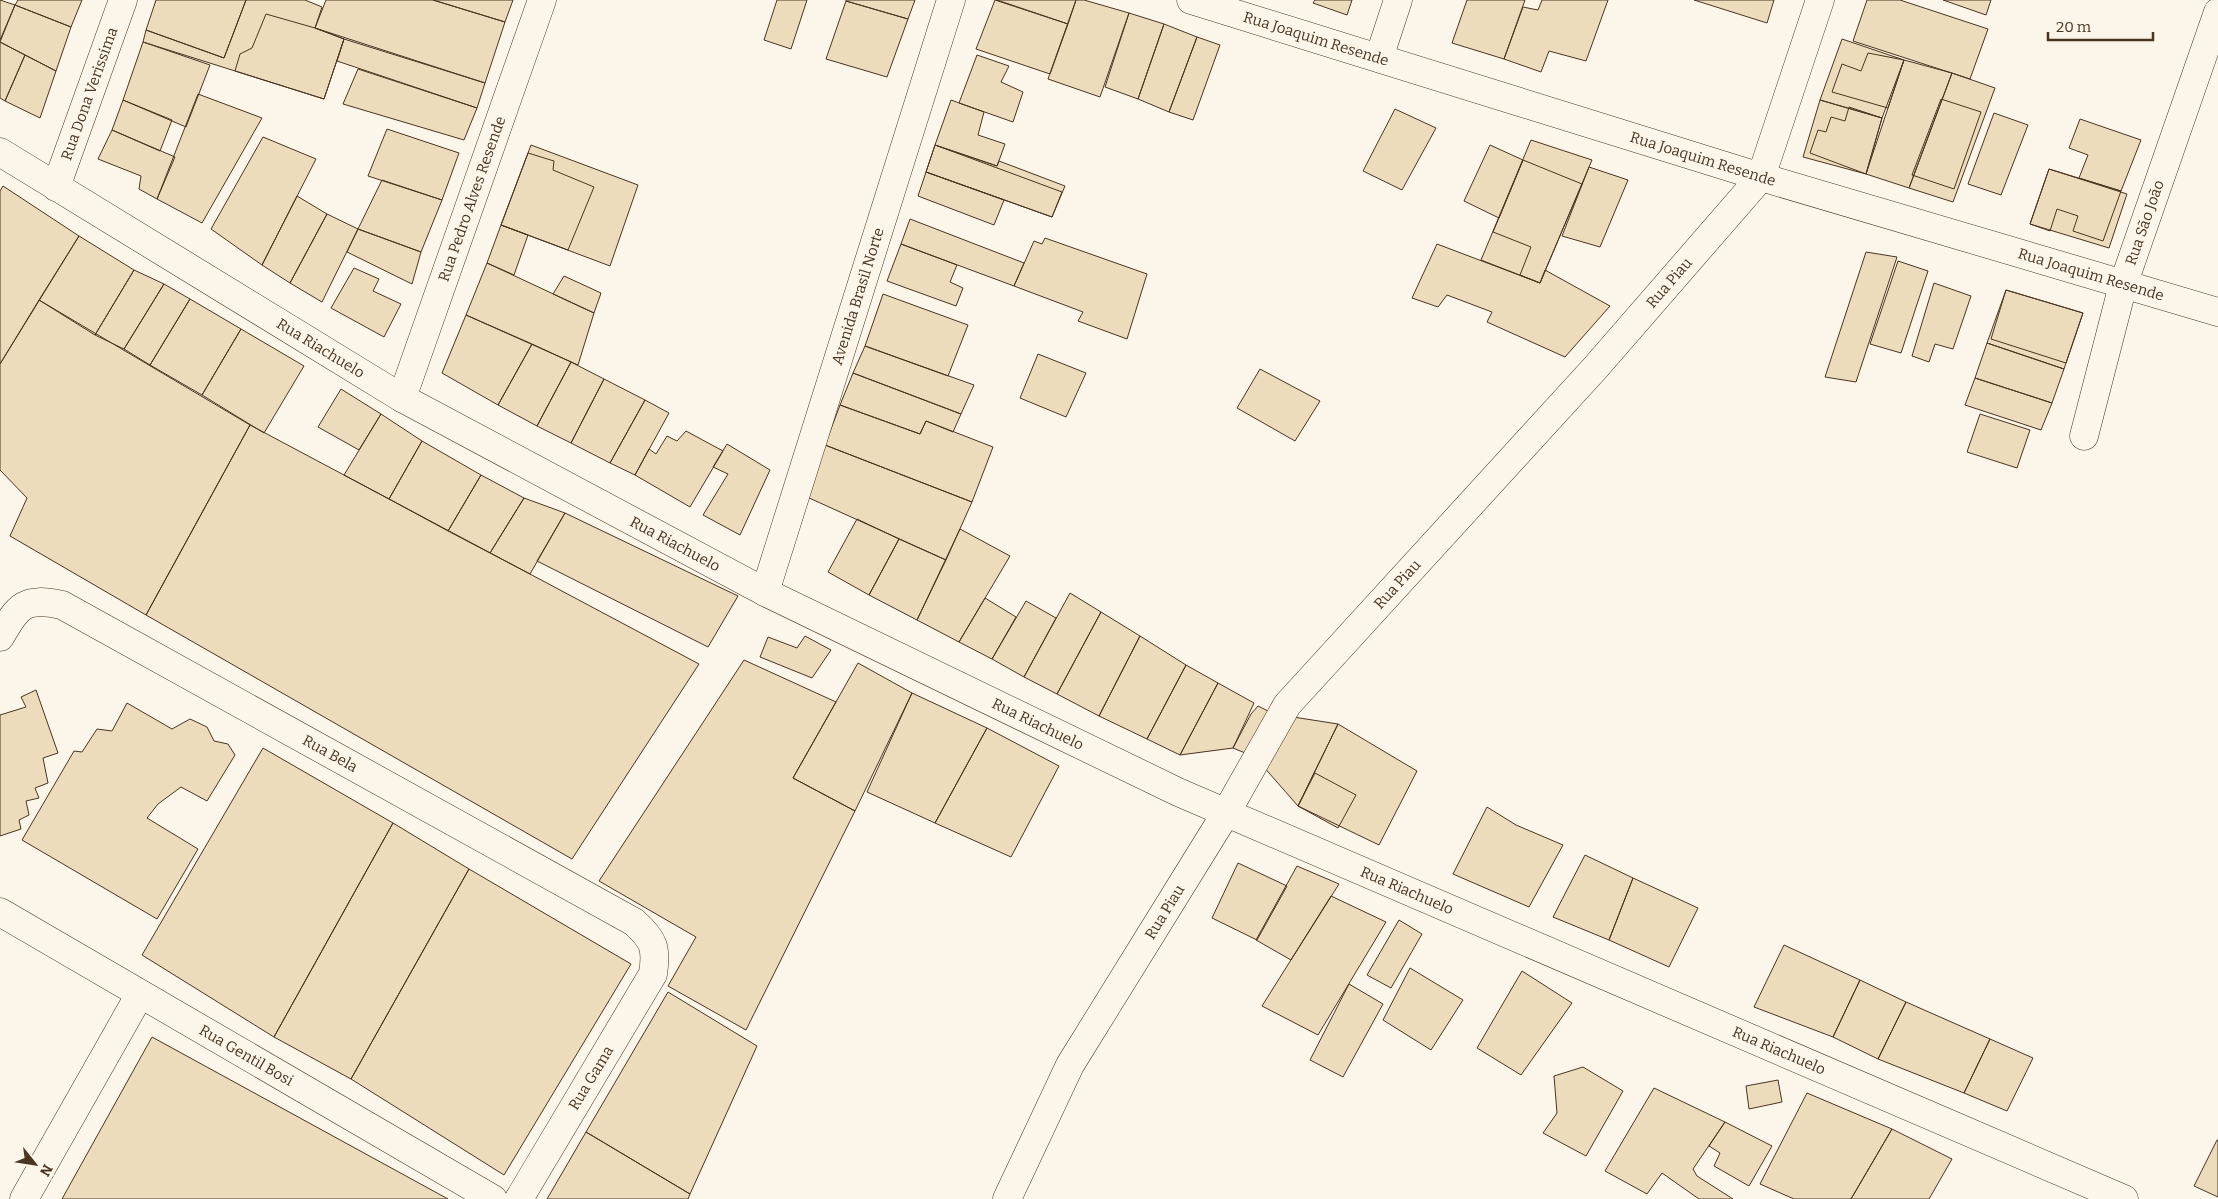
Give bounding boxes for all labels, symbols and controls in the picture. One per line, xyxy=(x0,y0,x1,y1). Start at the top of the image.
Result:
street label: Rua Joaquim Resende xyxy=(1241,8,1391,70)
scale bar xyxy=(2048,10,2153,42)
text: 20 m xyxy=(2056,18,2092,36)
street label: Rua Dona Verissima xyxy=(57,25,121,163)
street label: Rua Pedro Alves Resende xyxy=(435,114,509,284)
street label: Rua Joaquim Resende xyxy=(1628,128,1778,190)
street label: Rua São João xyxy=(2122,178,2168,268)
street label: Avenida Brasil Norte xyxy=(828,225,888,367)
street label: Rua Joaquim Resende xyxy=(2016,244,2166,305)
street label: Rua Piau xyxy=(1642,254,1696,312)
street label: Rua Riachuelo xyxy=(274,315,368,382)
street label: Rua Riachuelo xyxy=(627,513,723,575)
street label: Rua Piau xyxy=(1370,556,1424,613)
street label: Rua Riachuelo xyxy=(989,694,1087,754)
street label: Rua Bela xyxy=(299,731,361,776)
street label: Rua Riachuelo xyxy=(1358,863,1456,918)
street label: Rua Piau xyxy=(1141,881,1188,943)
street label: Rua Gentil Bosi xyxy=(196,1021,297,1090)
street label: Rua Riachuelo xyxy=(1730,1023,1828,1079)
street label: Rua Gama xyxy=(565,1043,617,1113)
north arrow xyxy=(10,1139,60,1189)
text: N xyxy=(36,1161,56,1179)

